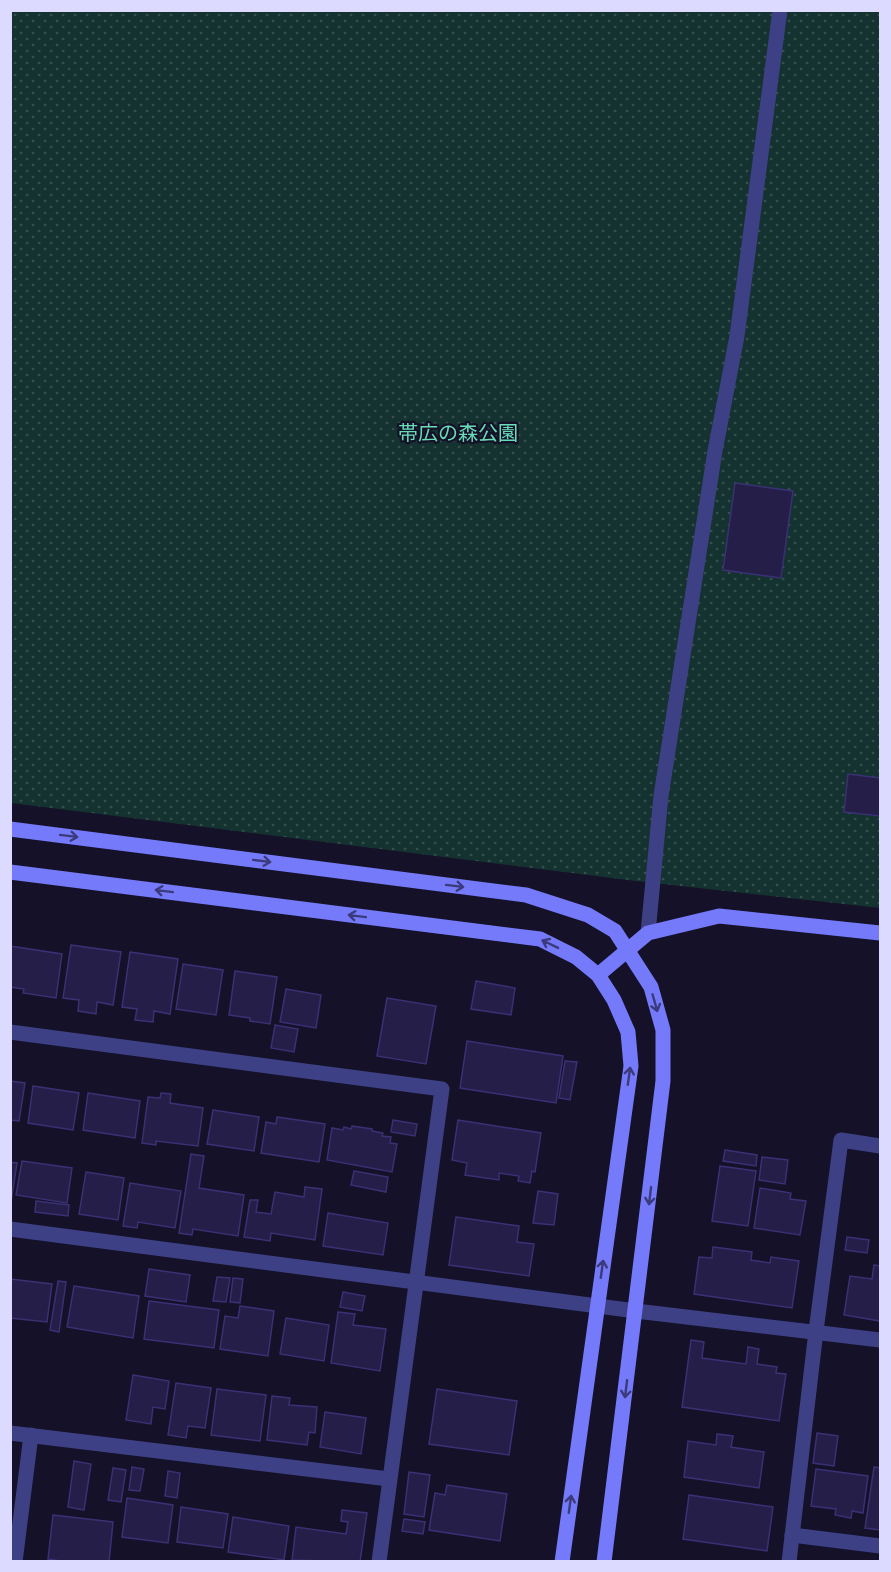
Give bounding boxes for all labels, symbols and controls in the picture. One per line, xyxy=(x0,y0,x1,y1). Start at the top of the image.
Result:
park label: 帯広の森公園 xyxy=(398,420,518,446)
one-way arrow xyxy=(58,831,78,842)
one-way arrow xyxy=(252,856,271,867)
one-way arrow xyxy=(445,880,465,891)
one-way arrow xyxy=(154,886,174,897)
one-way arrow xyxy=(348,910,367,921)
one-way arrow xyxy=(541,937,559,949)
one-way arrow xyxy=(650,993,661,1012)
one-way arrow xyxy=(624,1066,635,1086)
one-way arrow xyxy=(644,1185,655,1205)
one-way arrow xyxy=(596,1259,607,1279)
one-way arrow xyxy=(620,1379,631,1399)
one-way arrow xyxy=(564,1494,575,1514)

